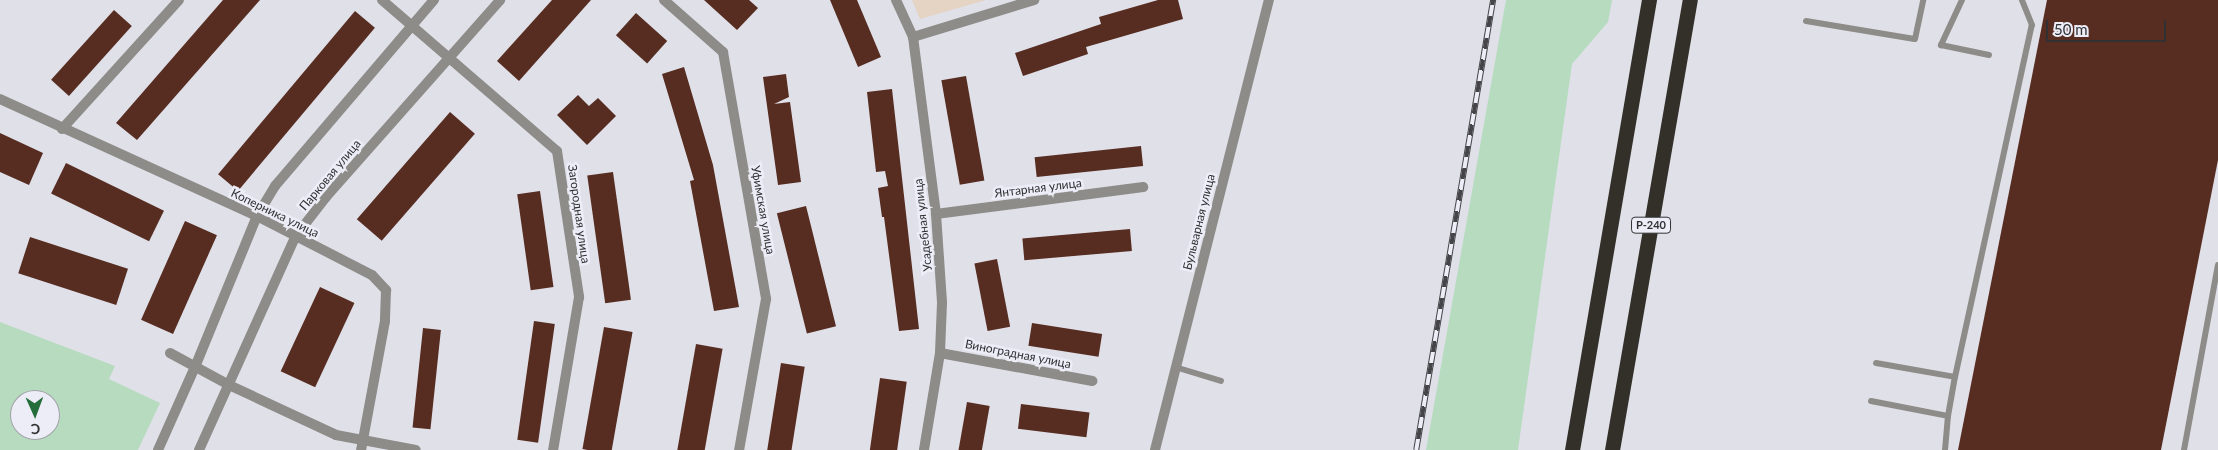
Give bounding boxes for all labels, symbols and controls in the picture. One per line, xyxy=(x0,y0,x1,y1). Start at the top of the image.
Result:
scale bar xyxy=(2048,10,2168,42)
text: 50 m xyxy=(2054,20,2088,38)
street label: Парковая улица xyxy=(296,137,364,213)
street label: Загородная улица xyxy=(565,164,593,264)
street label: Уфимская улица xyxy=(748,164,778,256)
street label: Бульварная улица xyxy=(1180,172,1218,272)
street label: Янтарная улица xyxy=(994,176,1082,200)
street label: Усадебная улица xyxy=(911,178,935,272)
street label: Коперника улица xyxy=(229,186,321,240)
road number: Р-240 xyxy=(1631,216,1671,234)
street label: Виноградная улица xyxy=(964,337,1072,371)
north arrow xyxy=(10,390,60,440)
text: С xyxy=(31,421,40,438)

